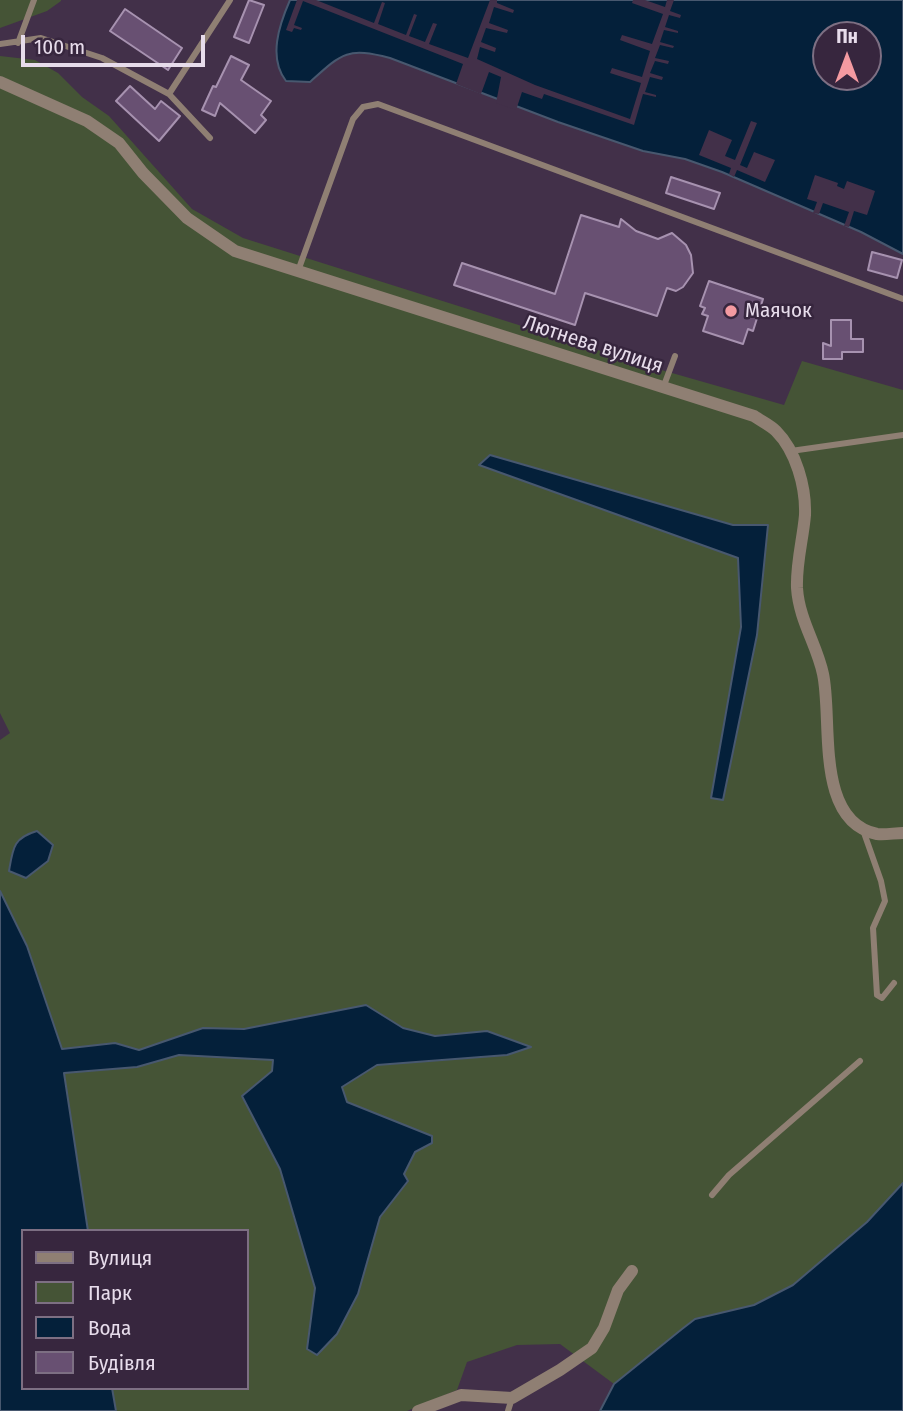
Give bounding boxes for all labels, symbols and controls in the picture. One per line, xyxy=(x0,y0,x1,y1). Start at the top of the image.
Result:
scale bar xyxy=(24,21,208,65)
north arrow xyxy=(812,21,882,91)
text: Пн xyxy=(836,25,858,48)
text: 100 m xyxy=(34,34,85,60)
place label: Маячок xyxy=(745,298,812,324)
marker: Маячок xyxy=(723,303,739,319)
street label: Лютнева вулиця xyxy=(520,311,666,379)
legend xyxy=(21,1229,248,1390)
text: Вулиця xyxy=(88,1245,152,1271)
text: Парк xyxy=(88,1280,132,1306)
text: Вода xyxy=(88,1315,131,1341)
text: Будівля xyxy=(88,1350,156,1376)

